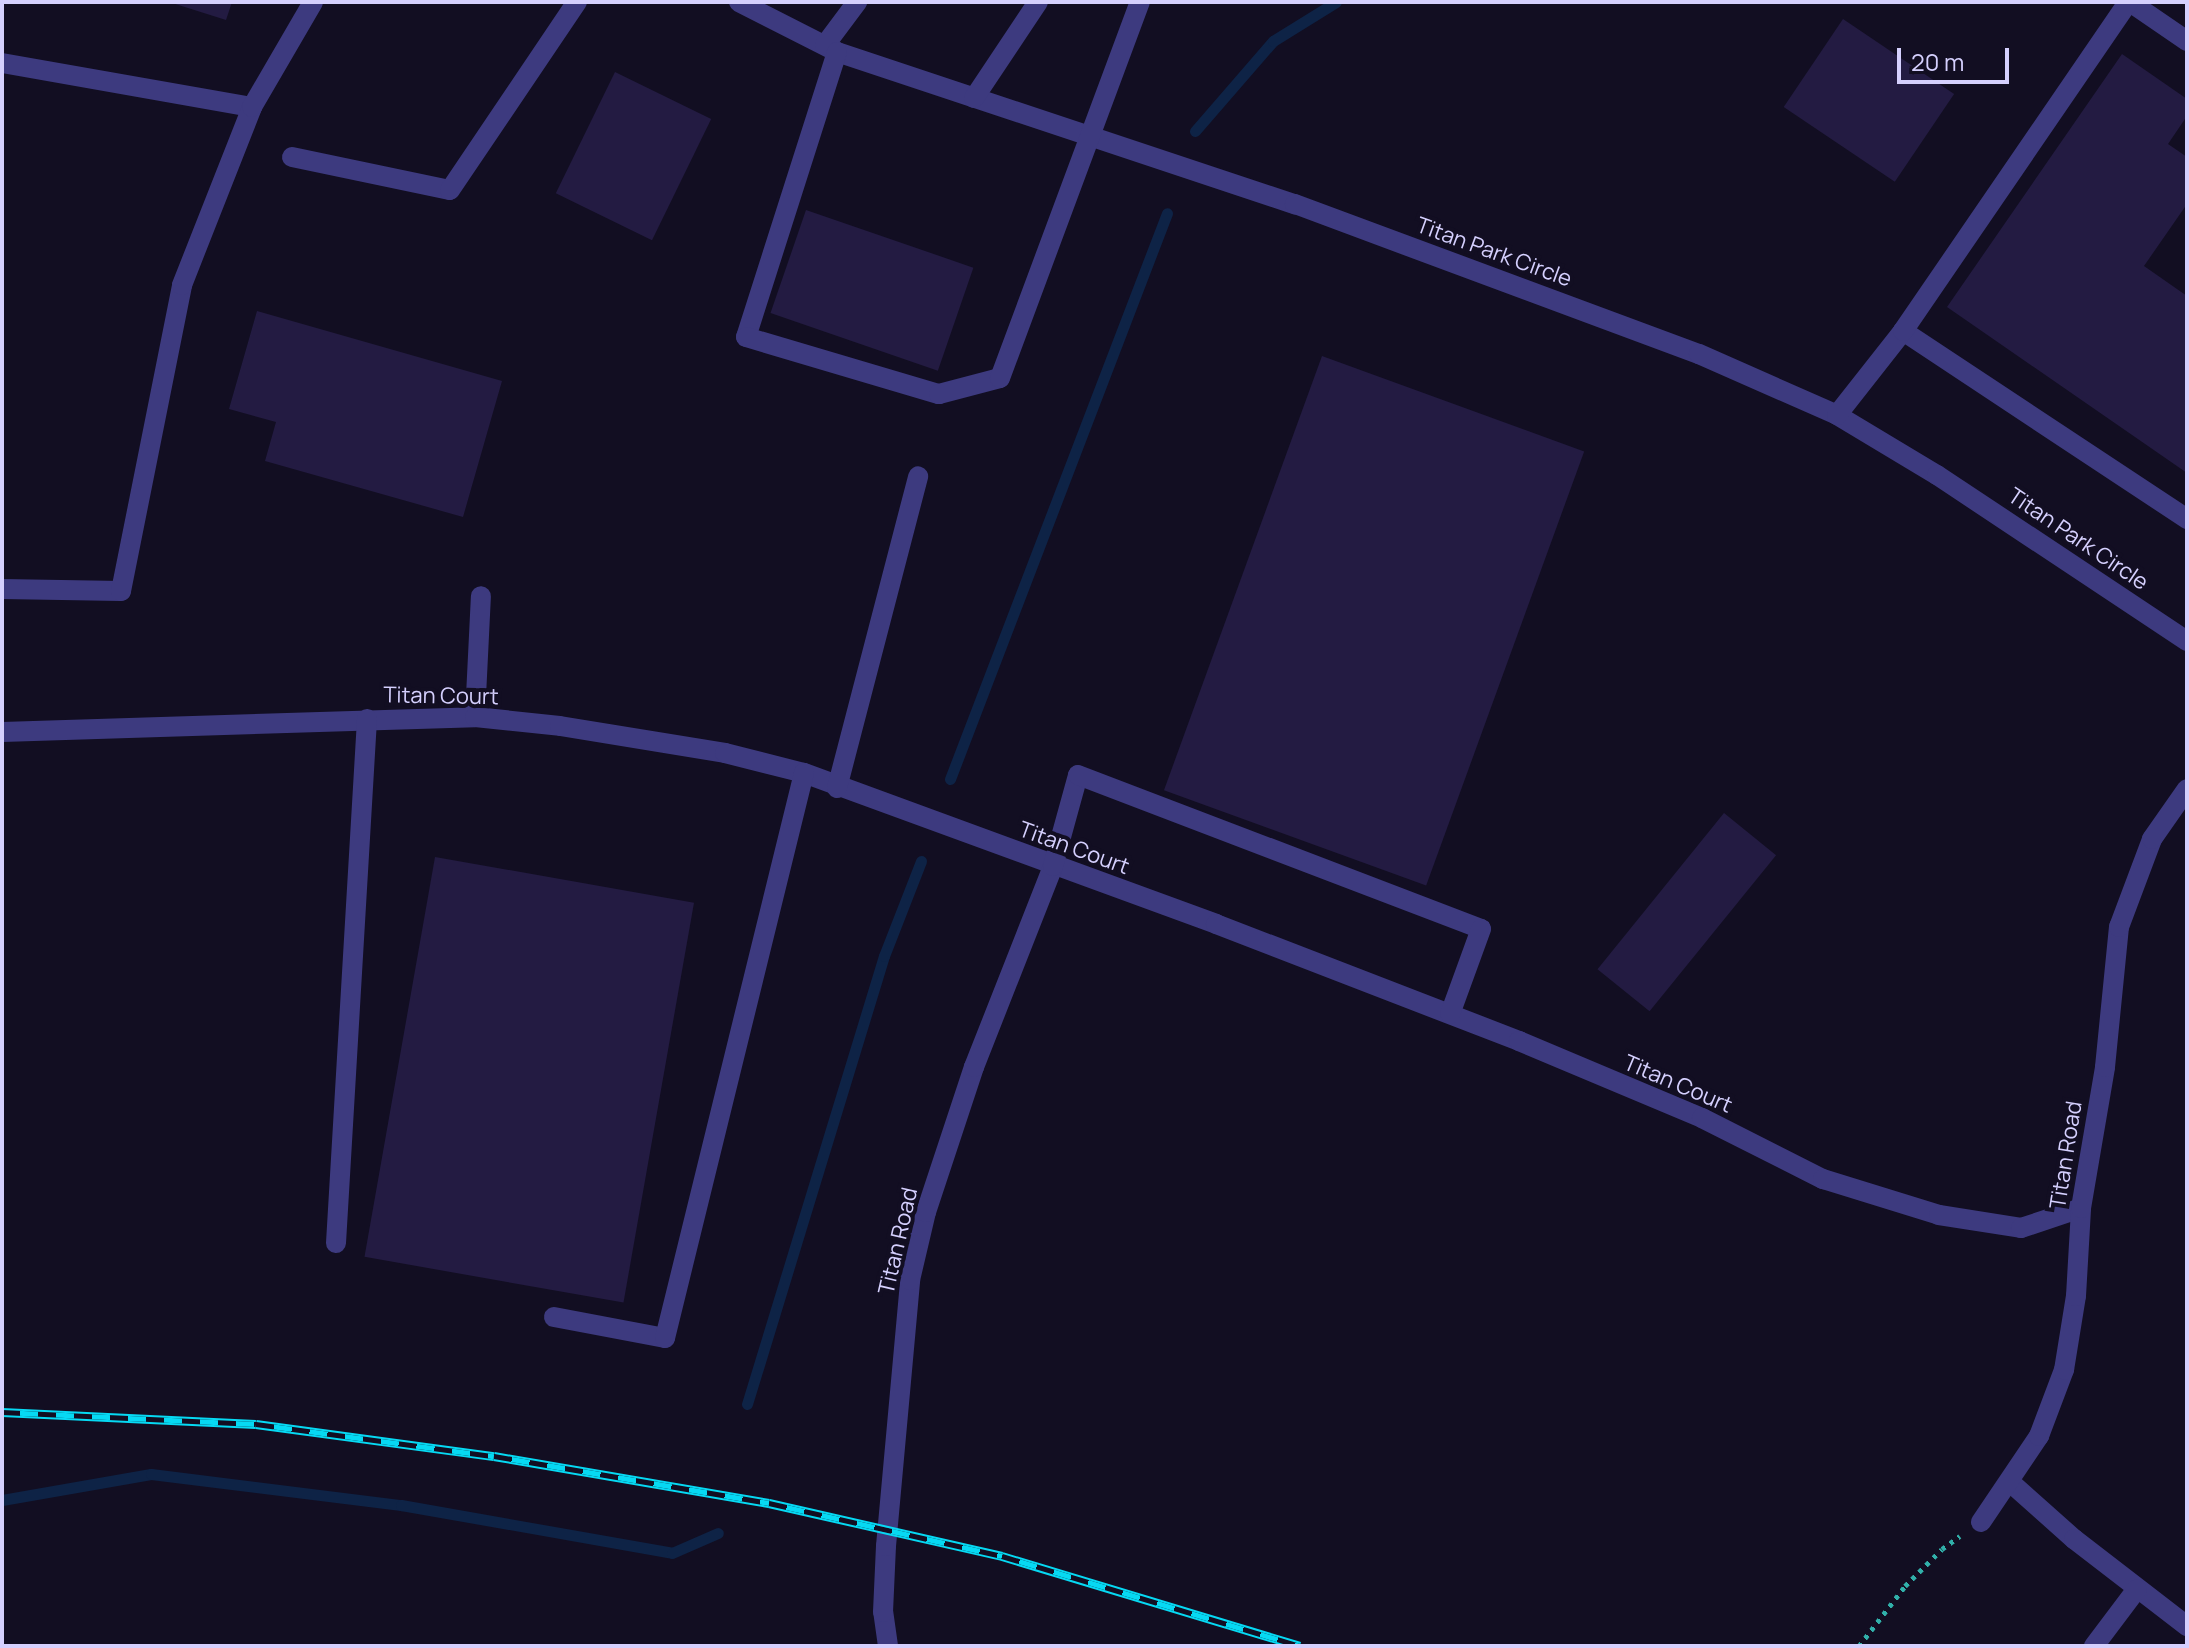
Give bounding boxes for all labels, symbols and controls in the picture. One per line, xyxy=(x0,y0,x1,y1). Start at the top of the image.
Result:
scale bar xyxy=(1901,32,2013,82)
text: 20 m xyxy=(1911,45,1964,78)
street label: Titan Park Circle xyxy=(1413,212,1575,292)
street label: Titan Park Circle xyxy=(2003,482,2153,596)
street label: Titan Court xyxy=(383,682,499,710)
street label: Titan Court xyxy=(1015,816,1133,880)
street label: Titan Court xyxy=(1620,1049,1736,1119)
street label: Titan Road xyxy=(2044,1099,2088,1211)
street label: Titan Road xyxy=(873,1185,923,1297)

